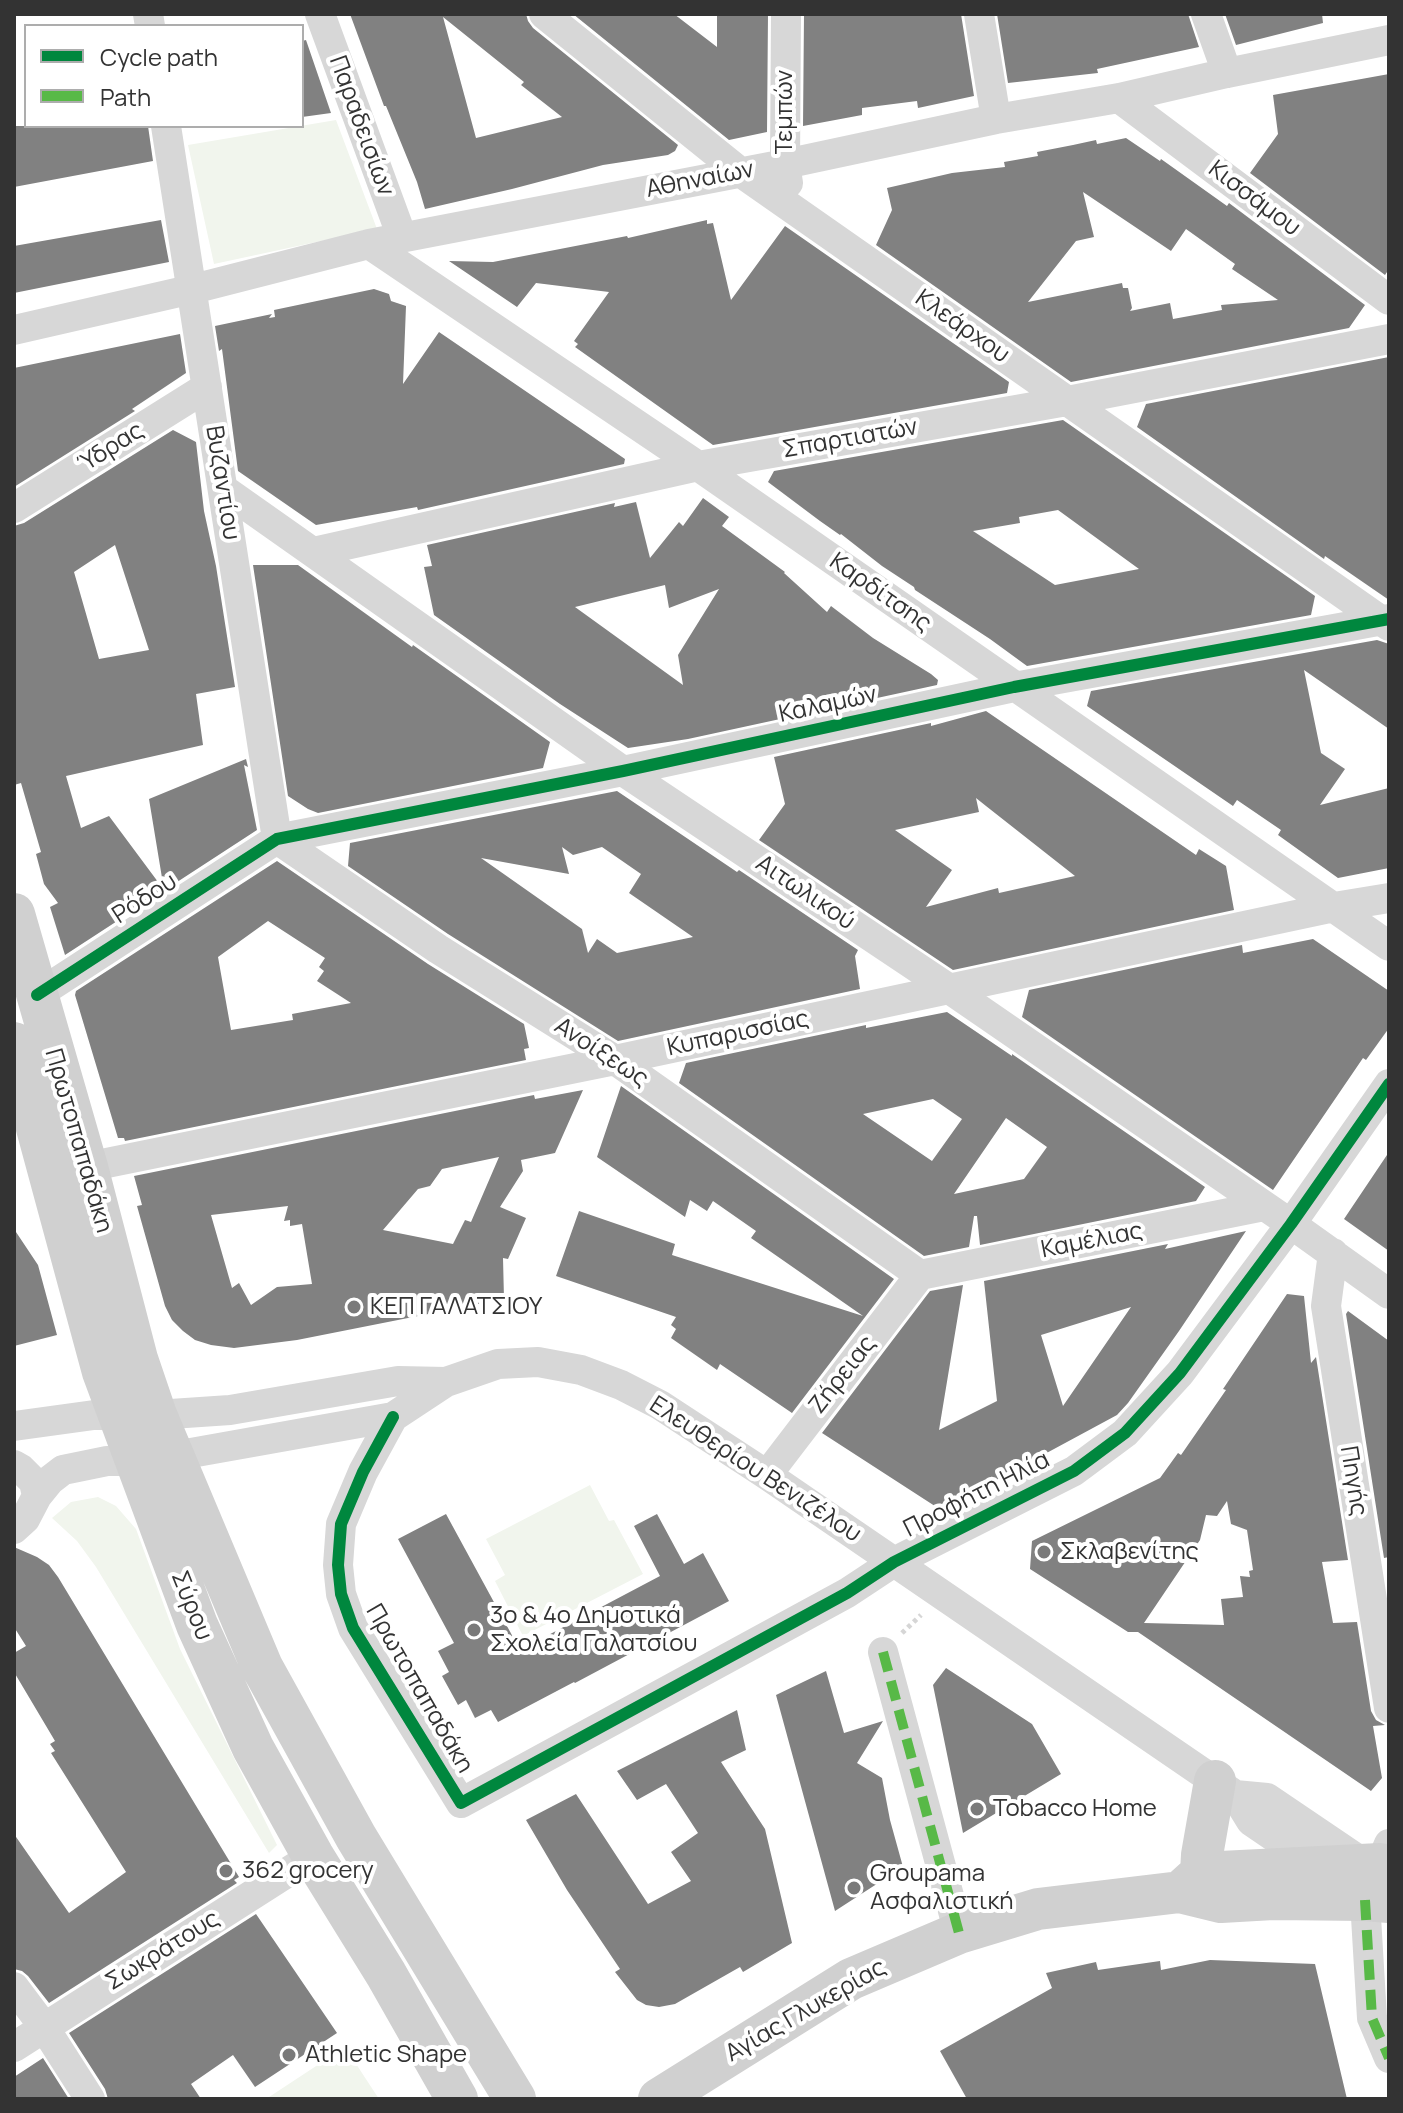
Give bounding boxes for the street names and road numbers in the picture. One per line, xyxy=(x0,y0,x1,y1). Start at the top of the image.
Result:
street label: Παραδεισίων xyxy=(322,52,400,200)
street label: Τεμπών xyxy=(771,70,799,154)
street label: Αθηναίων xyxy=(644,155,756,205)
street label: Κισσάμου xyxy=(1202,155,1306,243)
street label: Κλεάρχου xyxy=(909,284,1015,370)
street label: Σπαρτιατών xyxy=(780,413,920,465)
street label: Ύδρας xyxy=(73,417,149,479)
street label: Βυζαντίου xyxy=(199,424,245,542)
street label: Καρδίτσης xyxy=(823,547,937,639)
street label: Καλαμών xyxy=(776,681,880,729)
street label: Αιτωλικού xyxy=(750,849,860,937)
street label: Ρόδου xyxy=(107,868,183,930)
street label: Κυπαρισσίας xyxy=(665,1005,811,1063)
street label: Ανοίξεως xyxy=(549,1012,653,1094)
street label: Πρωτοπαπαδάκη xyxy=(38,1046,118,1236)
street label: Καμέλιας xyxy=(1039,1217,1145,1265)
street label: Ζήρειας xyxy=(804,1330,882,1420)
street label: Ελευθερίου Βενιζέλου xyxy=(644,1391,866,1549)
street label: Πηγής xyxy=(1333,1444,1373,1518)
street label: Προφήτη Ηλία xyxy=(899,1446,1055,1544)
street label: Σύρου xyxy=(164,1567,218,1645)
street label: Πρωτοπαπαδάκη xyxy=(359,1600,479,1778)
street label: Σωκράτους xyxy=(101,1905,225,1997)
street label: Αγίας Γλυκερίας xyxy=(721,1953,891,2069)

